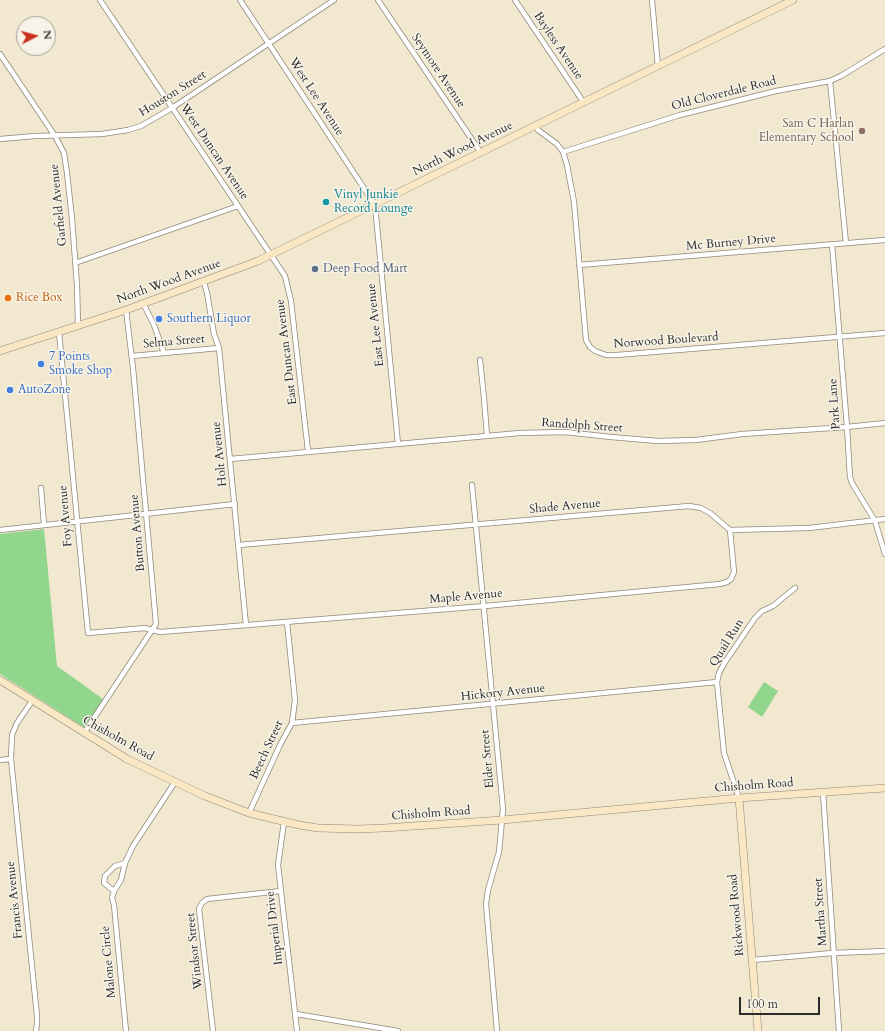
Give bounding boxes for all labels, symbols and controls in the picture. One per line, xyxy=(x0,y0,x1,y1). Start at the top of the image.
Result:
street label: Bayless Avenue xyxy=(530,9,586,83)
north arrow xyxy=(16,16,56,56)
text: N xyxy=(39,29,55,40)
street label: Seymore Avenue xyxy=(408,31,468,111)
street label: West Lee Avenue xyxy=(285,55,347,139)
street label: Houston Street xyxy=(137,68,209,120)
street label: Old Cloverdale Road xyxy=(670,74,778,114)
street label: West Duncan Avenue xyxy=(177,101,251,203)
place label: Sam C Harlan Elementary School xyxy=(759,117,854,145)
street label: North Wood Avenue xyxy=(411,119,515,179)
marker: Sam C Harlan Elementary School xyxy=(857,126,867,136)
street label: Garfield Avenue xyxy=(48,163,70,247)
place label: Vinyl Junkie Record Lounge xyxy=(334,188,413,216)
marker: Vinyl Junkie Record Lounge xyxy=(321,197,331,207)
street label: Mc Burney Drive xyxy=(686,232,776,254)
street label: North Wood Avenue xyxy=(115,257,223,307)
place label: Deep Food Mart xyxy=(323,262,407,276)
marker: Deep Food Mart xyxy=(310,264,320,274)
street label: East Lee Avenue xyxy=(364,283,388,367)
place label: Rice Box xyxy=(16,291,62,305)
marker: Rice Box xyxy=(3,293,13,303)
street label: East Duncan Avenue xyxy=(273,298,301,406)
place label: Southern Liquor xyxy=(167,312,251,326)
marker: Southern Liquor xyxy=(154,314,164,324)
street label: Norwood Boulevard xyxy=(613,330,719,352)
street label: Selma Street xyxy=(143,332,205,352)
place label: 7 Points Smoke Shop xyxy=(49,350,112,378)
marker: 7 Points Smoke Shop xyxy=(36,359,46,369)
street label: Park Lane xyxy=(826,378,844,430)
place label: AutoZone xyxy=(18,383,71,397)
marker: AutoZone xyxy=(5,385,15,395)
street label: Randolph Street xyxy=(541,416,623,436)
street label: Holt Avenue xyxy=(209,421,231,487)
street label: Foy Avenue xyxy=(56,485,76,547)
street label: Button Avenue xyxy=(127,494,149,572)
street label: Shade Avenue xyxy=(529,497,601,517)
street label: Maple Avenue xyxy=(429,587,503,607)
street label: Quail Run xyxy=(707,617,747,669)
street label: Hickory Avenue xyxy=(460,681,546,705)
street label: Chisholm Road xyxy=(80,714,156,764)
street label: Beech Street xyxy=(247,718,287,782)
street label: Elder Street xyxy=(478,729,498,789)
street label: Chisholm Road xyxy=(714,776,794,796)
street label: Chisholm Road xyxy=(391,804,471,824)
street label: Francis Avenue xyxy=(4,860,26,940)
street label: Rickwood Road xyxy=(726,873,748,957)
street label: Martha Street xyxy=(811,877,831,947)
street label: Imperial Drive xyxy=(263,890,287,966)
street label: Windsor Street xyxy=(184,912,206,990)
street label: Malone Circle xyxy=(99,925,119,999)
scale bar xyxy=(741,989,822,1015)
text: 100 m xyxy=(746,996,778,1012)

